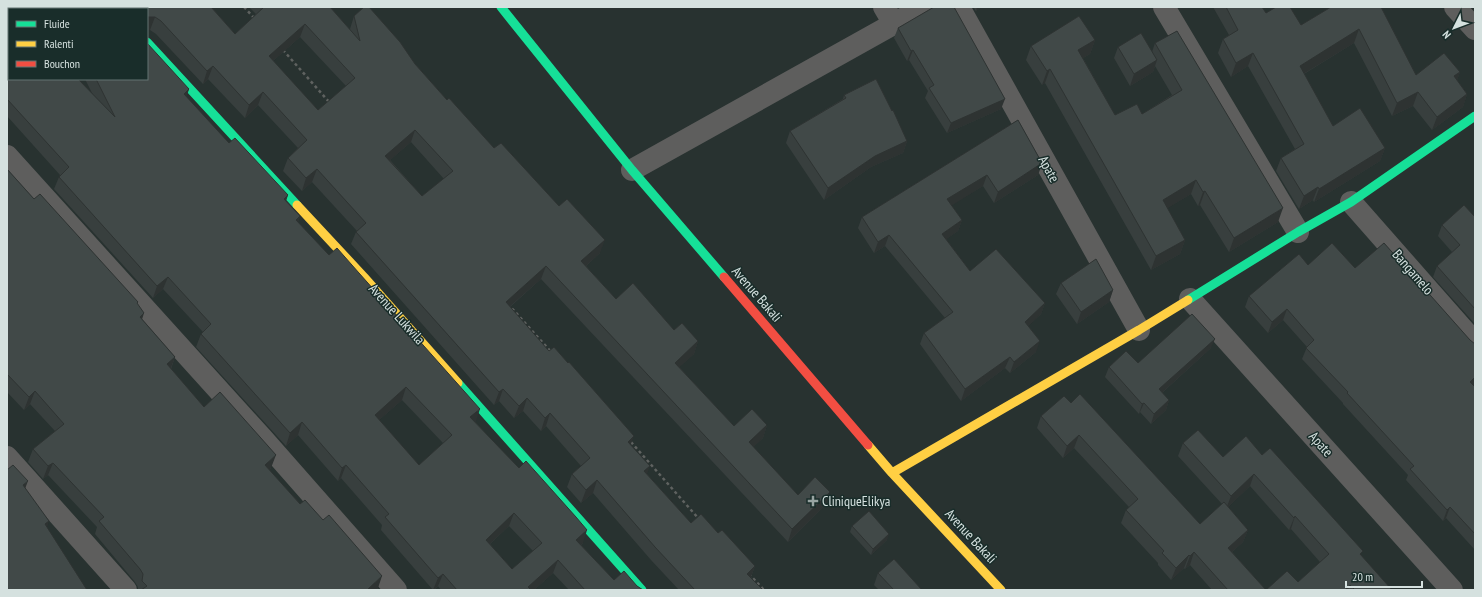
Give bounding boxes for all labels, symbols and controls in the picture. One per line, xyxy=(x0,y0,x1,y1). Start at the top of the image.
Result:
legend xyxy=(8,8,148,80)
north arrow xyxy=(1434,8,1474,48)
text: Fluide xyxy=(44,16,70,31)
text: N xyxy=(1439,28,1454,42)
text: Ralenti xyxy=(44,36,73,51)
text: Bouchon xyxy=(44,56,80,71)
street label: Apate xyxy=(1034,152,1064,186)
street label: Bangamelo xyxy=(1388,246,1438,298)
street label: Avenue Bakali xyxy=(728,262,786,326)
street label: Avenue Lukwila xyxy=(365,280,429,348)
street label: Apate xyxy=(1305,428,1337,461)
place label: CliniqueElikya xyxy=(822,492,890,510)
marker: CliniqueElikya xyxy=(807,495,819,507)
street label: Avenue Bakali xyxy=(941,505,1001,567)
scale bar xyxy=(1346,563,1422,589)
text: 20 m xyxy=(1352,569,1373,584)

